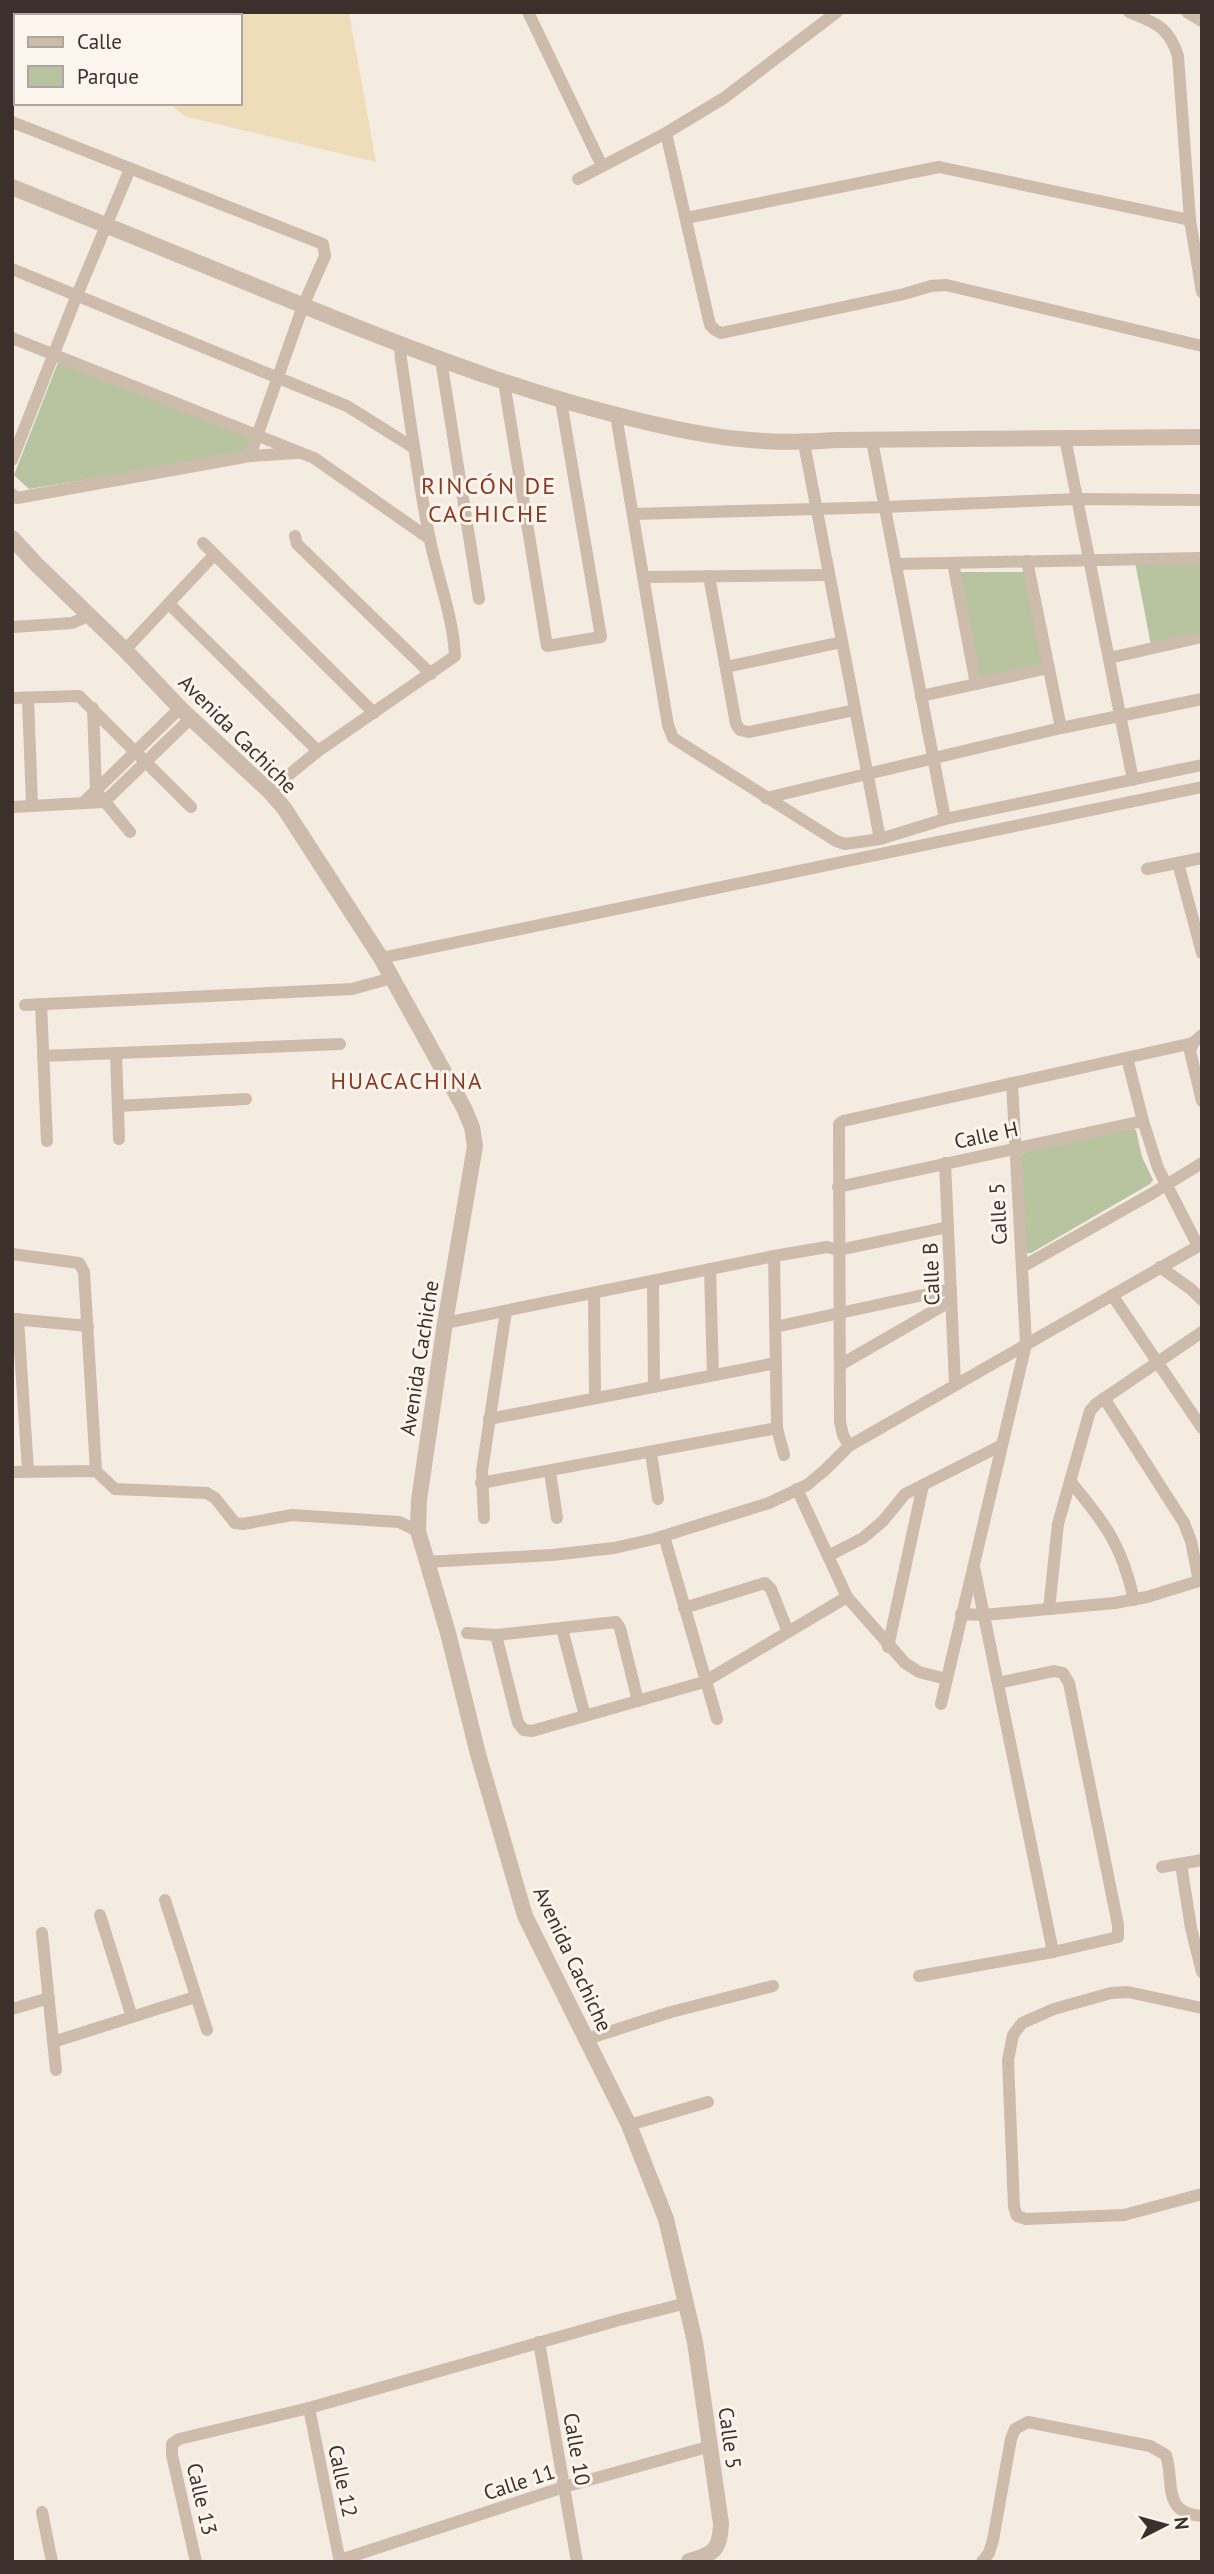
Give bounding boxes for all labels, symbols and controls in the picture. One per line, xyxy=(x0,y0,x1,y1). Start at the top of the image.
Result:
legend xyxy=(14,14,242,105)
text: Calle xyxy=(77,28,122,55)
text: Parque xyxy=(77,63,139,90)
district label: RINCÓN DE CACHICHE xyxy=(421,470,557,529)
street label: Avenida Cachiche xyxy=(173,669,303,799)
district label: HUACACHINA xyxy=(331,1066,483,1095)
street label: Calle H xyxy=(952,1115,1020,1155)
street label: Calle 5 xyxy=(983,1182,1013,1246)
street label: Calle B xyxy=(916,1242,946,1306)
street label: Avenida Cachiche xyxy=(393,1278,445,1438)
street label: Avenida Cachiche xyxy=(528,1882,618,2036)
street label: Calle 5 xyxy=(712,2405,748,2471)
street label: Calle 10 xyxy=(557,2410,597,2488)
street label: Calle 12 xyxy=(322,2442,364,2520)
street label: Calle 11 xyxy=(480,2458,558,2506)
street label: Calle 13 xyxy=(181,2460,223,2538)
north arrow xyxy=(1130,2490,1200,2560)
text: N xyxy=(1169,2516,1194,2531)

